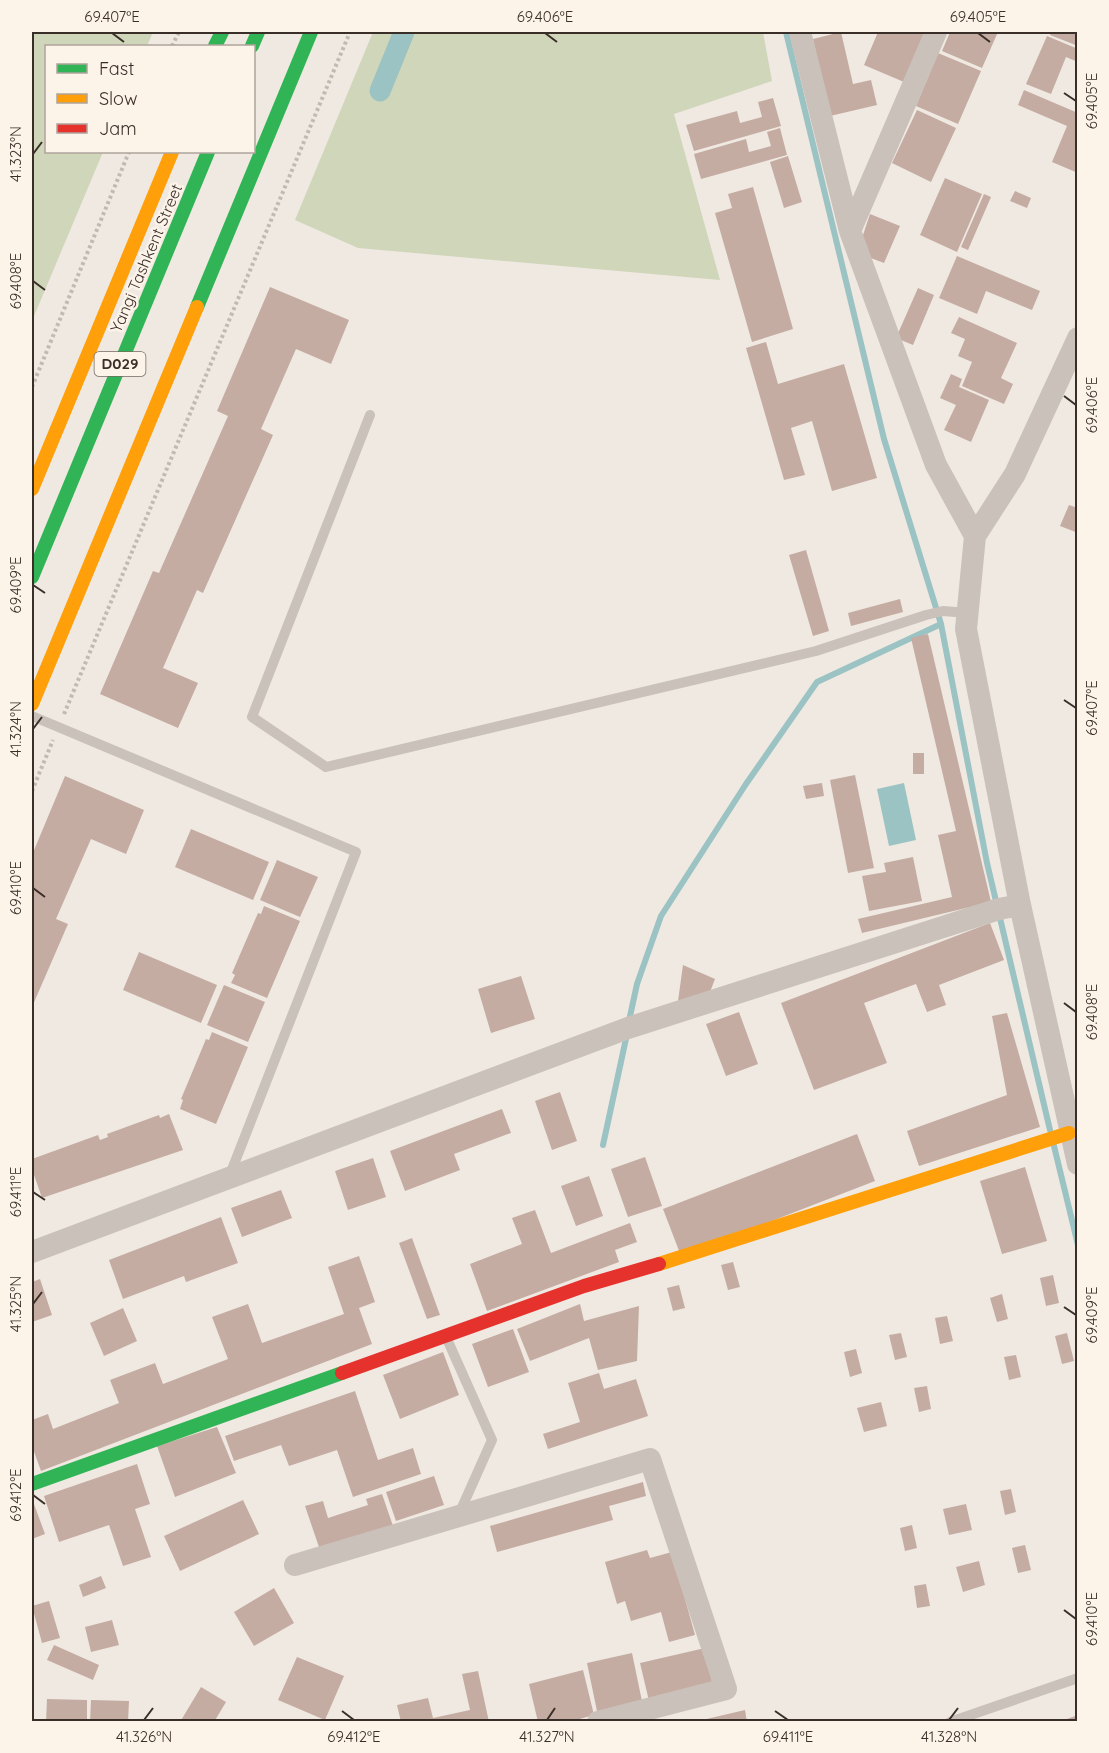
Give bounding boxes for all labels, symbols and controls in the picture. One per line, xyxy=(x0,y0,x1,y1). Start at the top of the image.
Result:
text: 69.407°E xyxy=(84,7,140,26)
text: 69.406°E xyxy=(517,7,573,26)
text: 69.405°E xyxy=(950,7,1006,26)
legend xyxy=(45,45,255,153)
text: Fast xyxy=(99,57,134,80)
text: 69.405°E xyxy=(1082,73,1101,129)
text: Slow xyxy=(99,87,137,110)
text: Jam xyxy=(99,117,137,140)
text: 41.323°N xyxy=(6,126,25,182)
street label: Yangi Tashkent Street xyxy=(106,181,186,335)
text: 69.408°E xyxy=(6,253,25,309)
road number: D029 xyxy=(94,352,146,376)
text: 69.406°E xyxy=(1082,377,1101,433)
text: 69.409°E xyxy=(6,557,25,613)
text: 69.407°E xyxy=(1082,680,1101,736)
text: 41.324°N xyxy=(6,701,25,757)
text: 69.410°E xyxy=(6,861,25,915)
text: 69.408°E xyxy=(1082,984,1101,1040)
text: 69.411°E xyxy=(6,1167,25,1217)
text: 41.325°N xyxy=(6,1276,25,1332)
text: 69.409°E xyxy=(1082,1287,1101,1343)
text: 69.412°E xyxy=(6,1468,25,1522)
text: 69.410°E xyxy=(1082,1592,1101,1646)
text: 41.326°N xyxy=(116,1727,172,1746)
text: 69.412°E xyxy=(327,1727,381,1746)
text: 41.327°N xyxy=(519,1727,575,1746)
text: 69.411°E xyxy=(763,1727,813,1746)
text: 41.328°N xyxy=(921,1727,977,1746)

